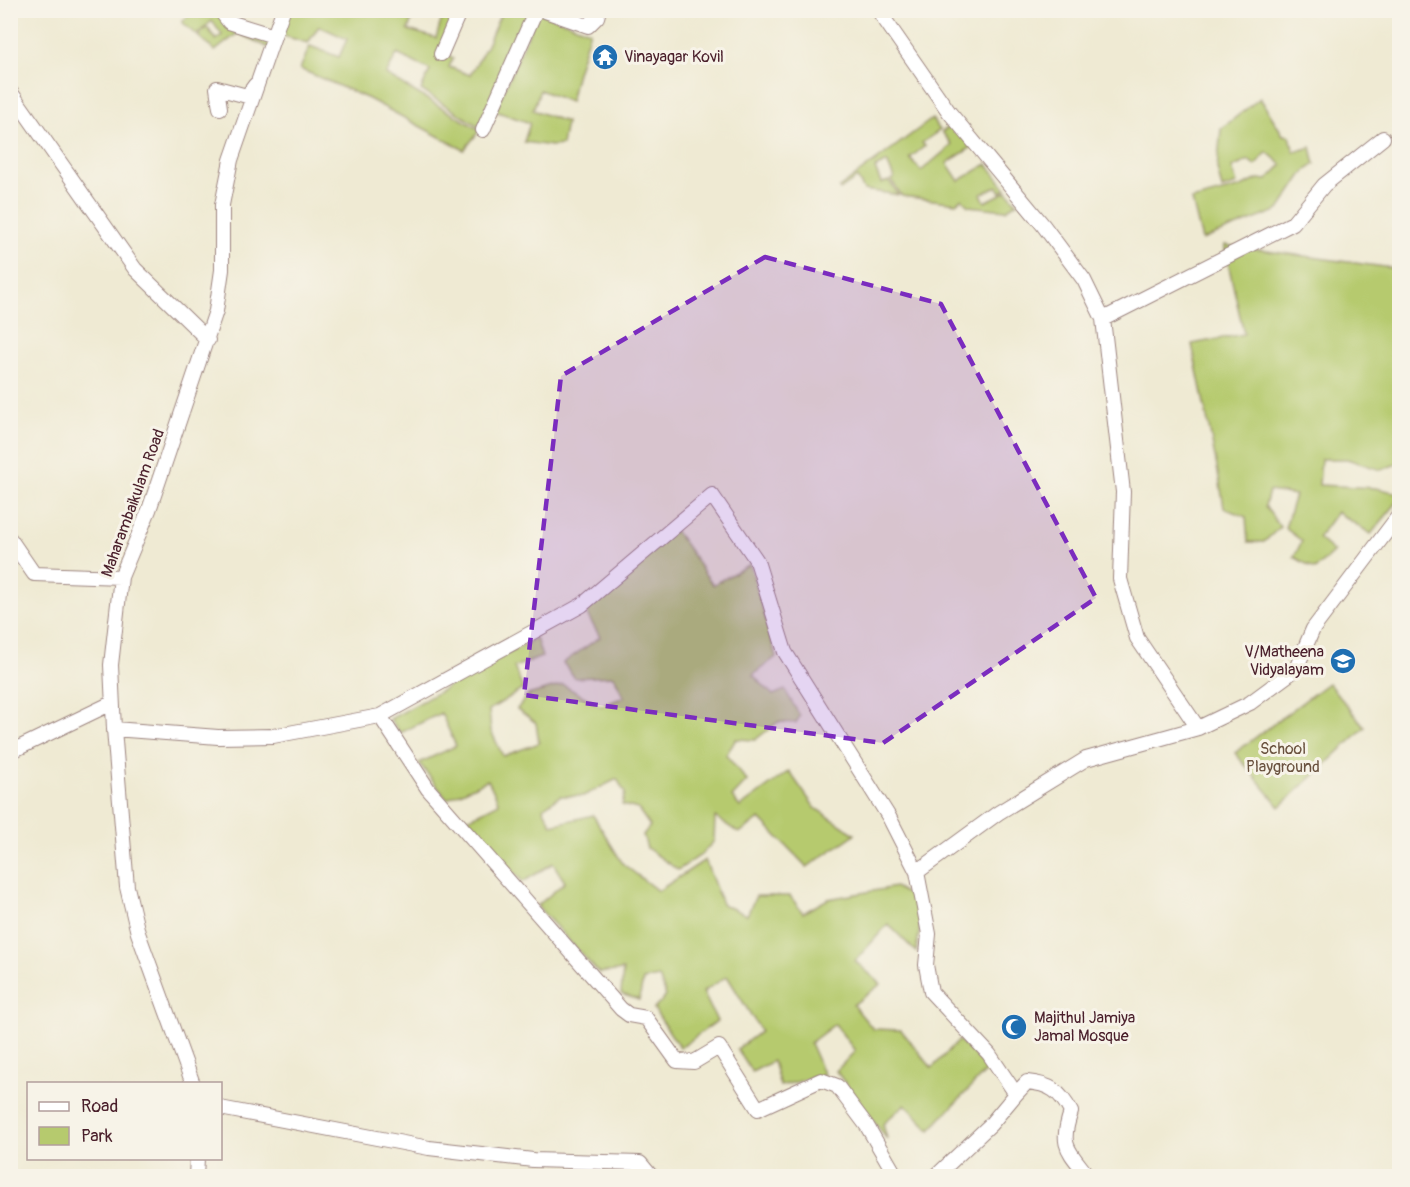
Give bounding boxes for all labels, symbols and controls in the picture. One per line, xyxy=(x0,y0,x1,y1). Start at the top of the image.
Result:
temple icon: Vinayagar Kovil xyxy=(590,42,620,72)
place label: Vinayagar Kovil xyxy=(624,47,724,67)
street label: Maharambaikulam Road xyxy=(97,426,169,580)
place label: V/Matheena Vidyalayam xyxy=(1244,642,1324,680)
school or university icon: V/Matheena Vidyalayam xyxy=(1328,646,1358,676)
park label: School Playground xyxy=(1246,739,1320,777)
place label: Majithul Jamiya Jamal Mosque xyxy=(1034,1008,1135,1046)
mosque icon: Majithul Jamiya Jamal Mosque xyxy=(999,1012,1029,1042)
legend xyxy=(27,1082,222,1160)
text: Road xyxy=(81,1095,118,1118)
text: Park xyxy=(81,1125,113,1148)

